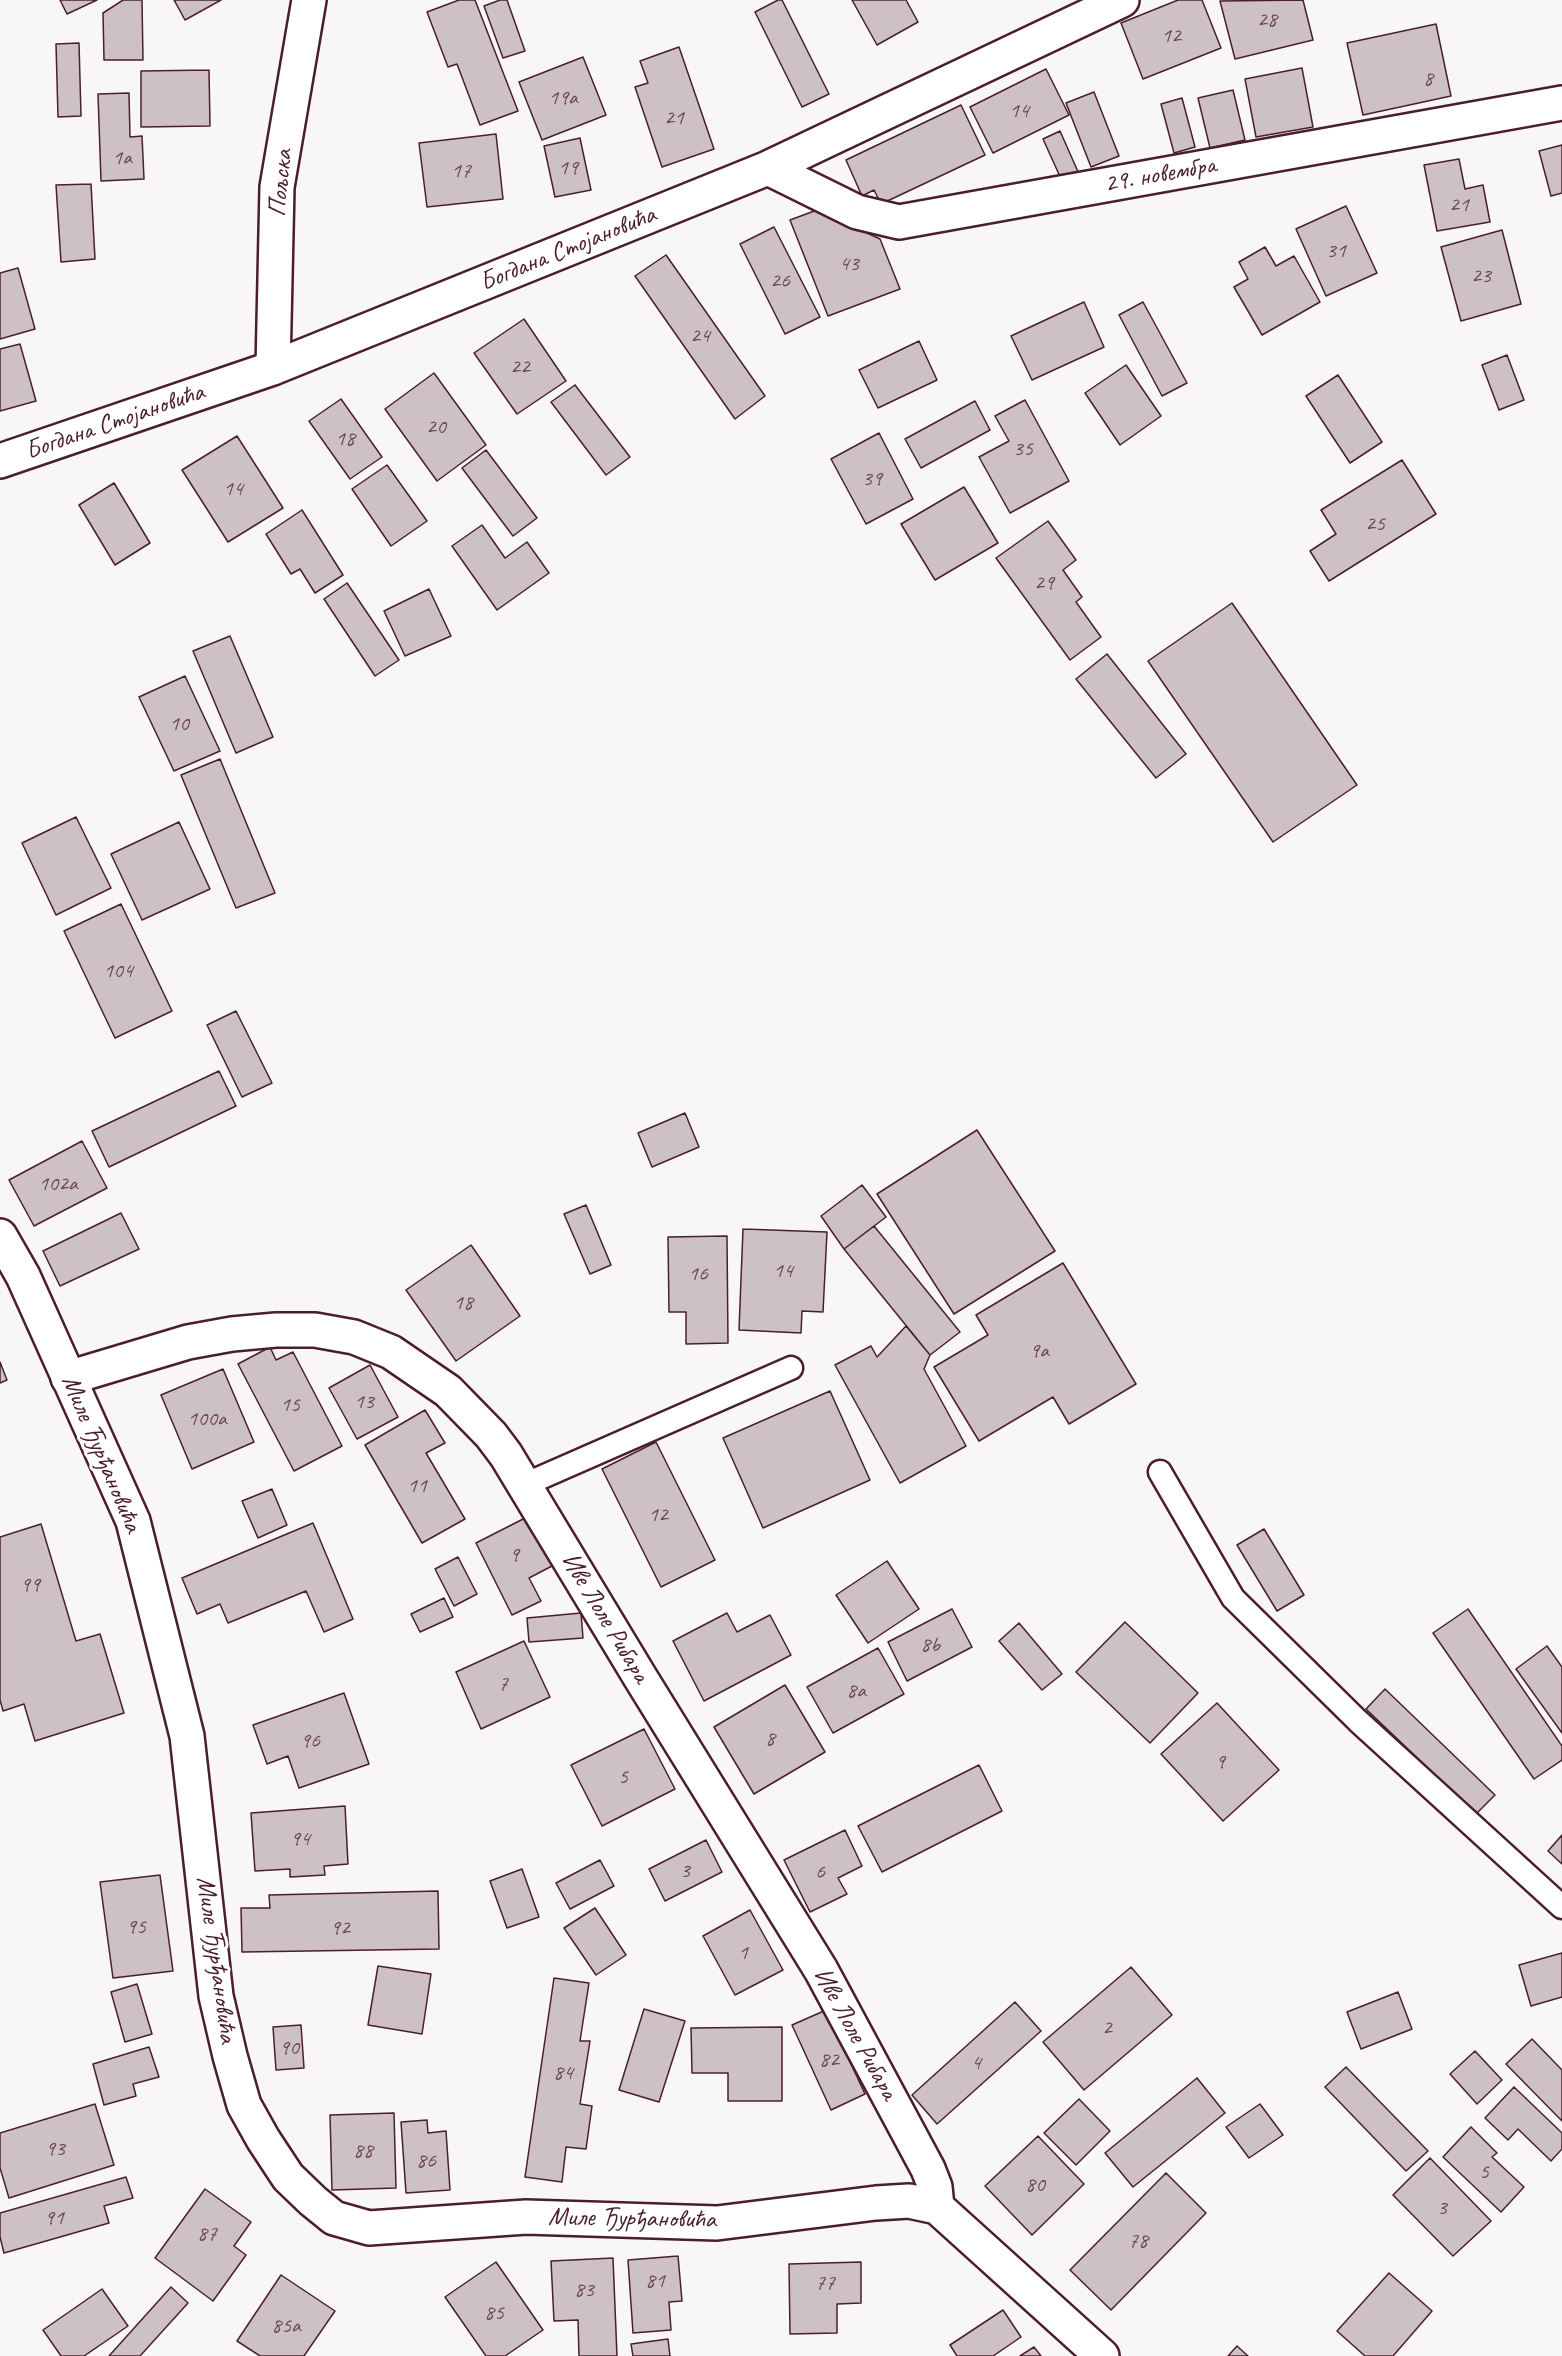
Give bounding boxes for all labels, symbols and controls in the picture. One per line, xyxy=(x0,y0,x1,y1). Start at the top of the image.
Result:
house number: 28 xyxy=(1257,7,1277,33)
house number: 12 xyxy=(1161,23,1181,49)
house number: 8 xyxy=(1423,66,1433,92)
house number: 19a xyxy=(548,85,578,111)
house number: 14 xyxy=(1009,98,1029,124)
house number: 21 xyxy=(664,105,684,131)
house number: 1a xyxy=(112,145,132,171)
street label: Пољска xyxy=(262,148,300,218)
street label: 29. новембра xyxy=(1102,150,1218,200)
house number: 19 xyxy=(558,155,578,181)
house number: 17 xyxy=(451,158,471,184)
house number: 21 xyxy=(1449,192,1469,218)
street label: Богдана Стојановића xyxy=(475,199,661,299)
house number: 31 xyxy=(1326,238,1346,264)
house number: 43 xyxy=(839,251,859,277)
house number: 23 xyxy=(1471,263,1491,289)
house number: 26 xyxy=(770,268,790,294)
house number: 24 xyxy=(690,323,710,349)
house number: 22 xyxy=(510,354,530,380)
street label: Богдана Стојановића xyxy=(21,377,209,467)
house number: 20 xyxy=(426,414,446,440)
house number: 18 xyxy=(335,426,355,452)
house number: 35 xyxy=(1013,436,1033,462)
house number: 39 xyxy=(862,466,882,492)
house number: 14 xyxy=(223,476,243,502)
house number: 25 xyxy=(1365,511,1385,537)
house number: 29 xyxy=(1034,570,1054,596)
house number: 10 xyxy=(169,711,189,737)
house number: 104 xyxy=(103,958,133,984)
house number: 102a xyxy=(38,1171,78,1197)
house number: 14 xyxy=(773,1258,793,1284)
house number: 16 xyxy=(688,1261,708,1287)
house number: 18 xyxy=(453,1290,473,1316)
house number: 9a xyxy=(1029,1338,1049,1364)
street label: Миле Ђурђановића xyxy=(54,1371,148,1537)
house number: 13 xyxy=(354,1389,374,1415)
house number: 15 xyxy=(280,1392,300,1418)
house number: 100a xyxy=(187,1406,227,1432)
house number: 11 xyxy=(407,1473,427,1499)
house number: 12 xyxy=(648,1502,668,1528)
house number: 9 xyxy=(509,1542,519,1568)
street label: Иве Лоле Рибара xyxy=(554,1547,656,1689)
house number: 99 xyxy=(20,1572,40,1598)
house number: 8b xyxy=(920,1632,940,1658)
house number: 7 xyxy=(498,1671,508,1697)
house number: 8a xyxy=(846,1678,866,1704)
house number: 8 xyxy=(765,1726,775,1752)
house number: 96 xyxy=(300,1728,320,1754)
house number: 9 xyxy=(1215,1749,1225,1775)
house number: 5 xyxy=(618,1764,628,1790)
house number: 94 xyxy=(290,1826,310,1852)
house number: 3 xyxy=(680,1858,690,1884)
house number: 6 xyxy=(815,1859,825,1885)
street label: Миле Ђурђановића xyxy=(189,1875,243,2045)
house number: 95 xyxy=(126,1914,146,1940)
house number: 92 xyxy=(330,1915,350,1941)
house number: 1 xyxy=(738,1940,748,1966)
street label: Иве Лоле Рибара xyxy=(806,1962,904,2106)
house number: 2 xyxy=(1102,2015,1112,2041)
house number: 90 xyxy=(279,2035,299,2061)
house number: 82 xyxy=(819,2047,839,2073)
house number: 4 xyxy=(971,2050,981,2076)
house number: 84 xyxy=(553,2060,573,2086)
house number: 93 xyxy=(45,2136,65,2162)
house number: 88 xyxy=(353,2138,373,2164)
house number: 86 xyxy=(416,2148,436,2174)
house number: 5 xyxy=(1479,2159,1489,2185)
house number: 80 xyxy=(1025,2172,1045,2198)
house number: 3 xyxy=(1437,2195,1447,2221)
street label: Миле Ђурђановића xyxy=(548,2202,716,2236)
house number: 91 xyxy=(44,2205,64,2231)
house number: 87 xyxy=(197,2221,217,2247)
house number: 78 xyxy=(1128,2228,1148,2254)
house number: 81 xyxy=(645,2268,665,2294)
house number: 77 xyxy=(815,2270,835,2296)
house number: 83 xyxy=(574,2277,594,2303)
house number: 85 xyxy=(484,2300,504,2326)
house number: 85a xyxy=(271,2313,301,2339)

